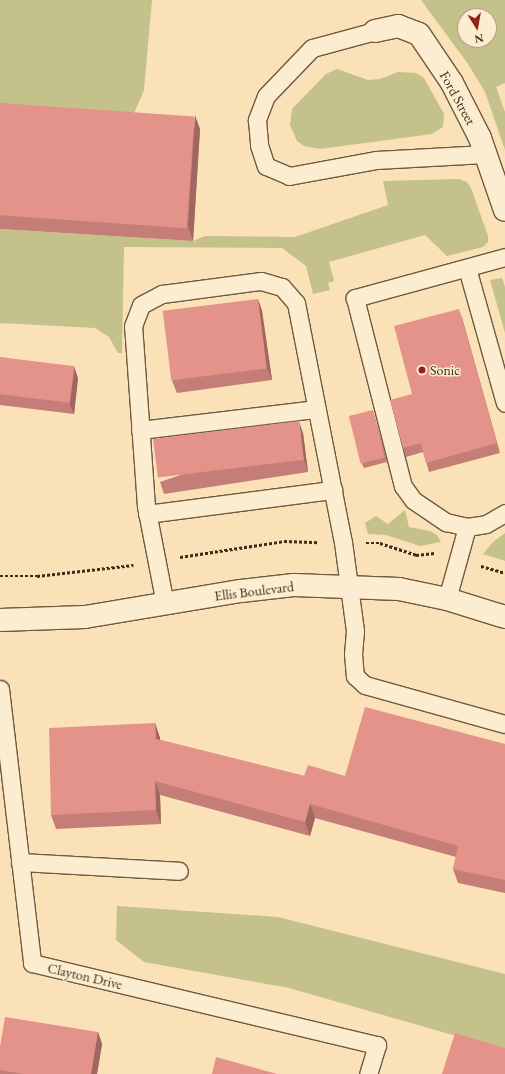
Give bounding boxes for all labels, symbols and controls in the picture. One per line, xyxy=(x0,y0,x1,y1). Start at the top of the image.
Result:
north arrow xyxy=(457,8,497,48)
text: N xyxy=(473,31,485,47)
street label: Ford Street xyxy=(436,68,480,128)
place label: Sonic xyxy=(430,362,460,378)
marker: Sonic xyxy=(417,365,427,375)
street label: Ellis Boulevard xyxy=(213,578,295,604)
street label: Clayton Drive xyxy=(46,959,124,993)

